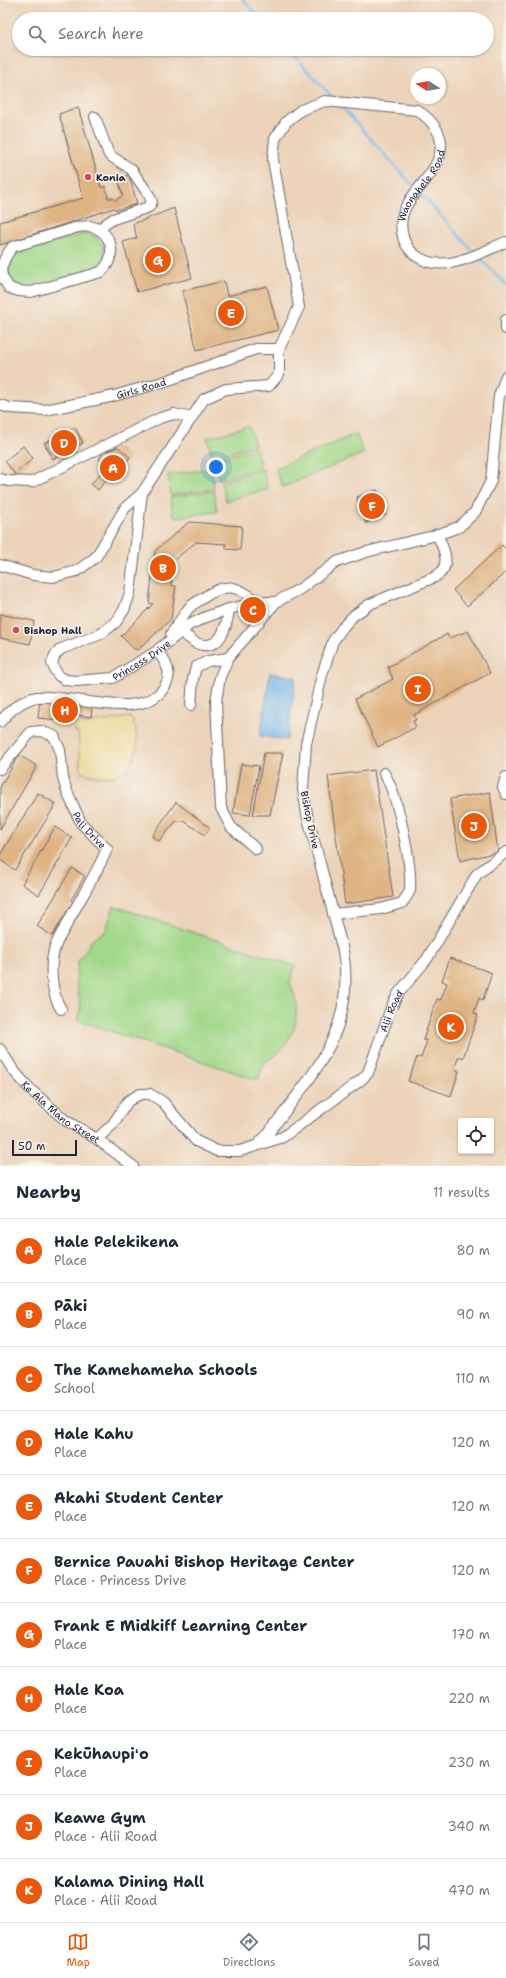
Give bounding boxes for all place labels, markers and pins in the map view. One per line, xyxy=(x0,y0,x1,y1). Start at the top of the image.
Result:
place label: Konia xyxy=(96,171,126,184)
marker: Konia xyxy=(83,172,93,182)
pin: G xyxy=(145,245,171,275)
pin: E xyxy=(218,298,244,328)
pin: D xyxy=(51,428,77,458)
pin: A xyxy=(100,453,126,483)
pin: F xyxy=(359,491,385,521)
pin: B xyxy=(150,553,176,583)
pin: C xyxy=(240,595,266,625)
place label: Bishop Hall xyxy=(24,624,82,637)
marker: Bishop Hall xyxy=(11,625,21,635)
pin: I xyxy=(405,674,431,704)
pin: H xyxy=(52,695,78,725)
pin: J xyxy=(461,811,487,841)
pin: K xyxy=(438,1012,464,1042)

